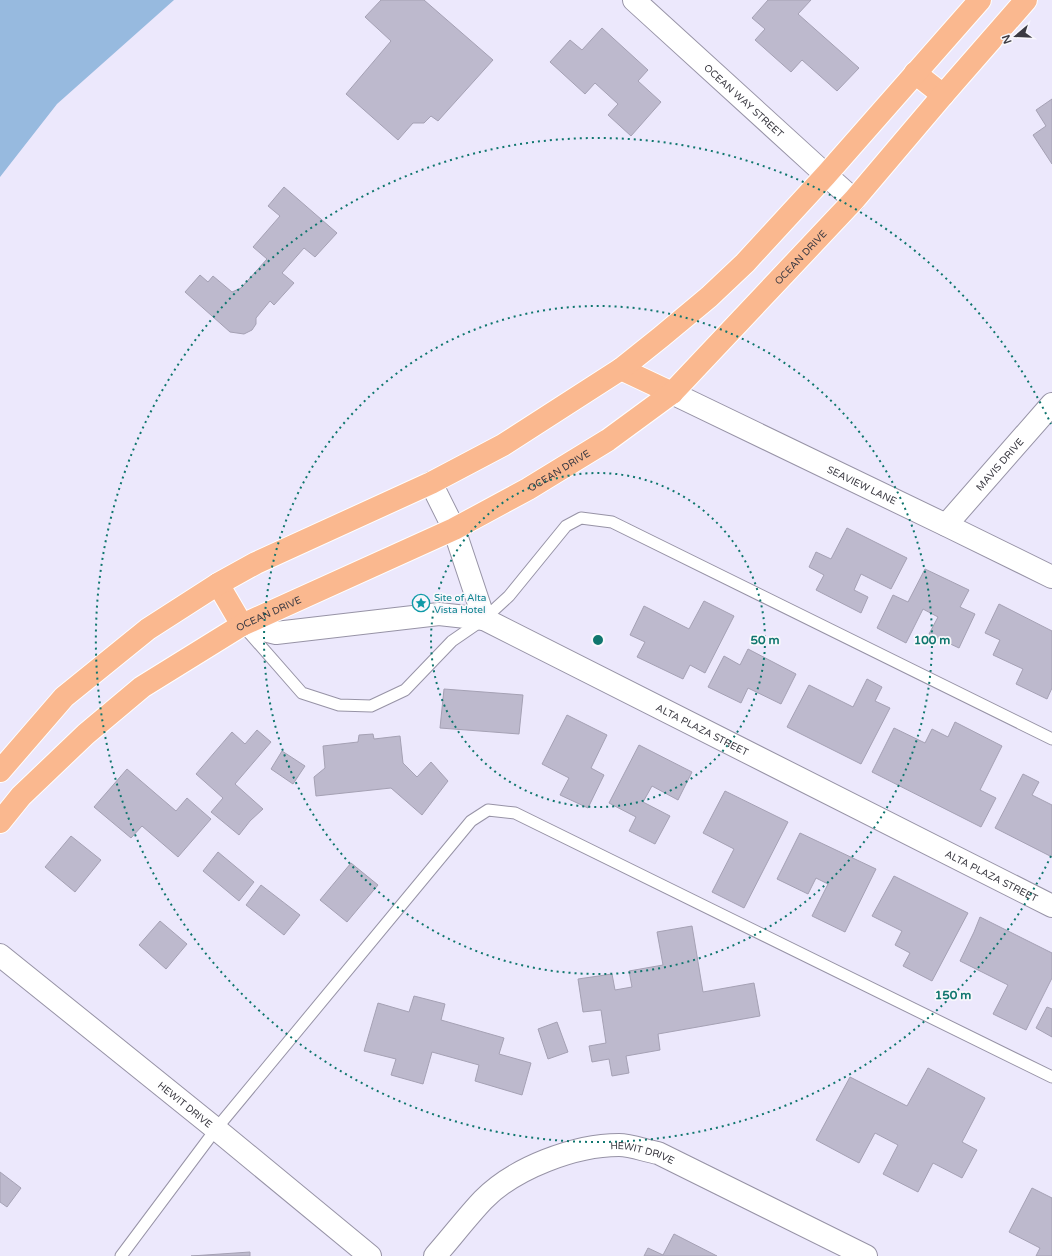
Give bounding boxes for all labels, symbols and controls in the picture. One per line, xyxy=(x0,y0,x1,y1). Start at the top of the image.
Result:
north arrow xyxy=(996,16,1036,56)
text: N xyxy=(999,33,1015,45)
street label: OCEAN WAY STREET xyxy=(701,62,786,140)
street label: OCEAN DRIVE xyxy=(772,228,829,287)
street label: MAVIS DRIVE xyxy=(974,436,1026,494)
street label: OCEAN DRIVE xyxy=(526,447,593,494)
street label: SEAVIEW LANE xyxy=(825,464,898,507)
place label: Site of Alta Vista Hotel xyxy=(434,592,486,616)
place icon: Site of Alta Vista Hotel xyxy=(411,593,431,613)
street label: OCEAN DRIVE xyxy=(234,594,303,634)
centre of rings xyxy=(591,633,605,647)
text: 50 m xyxy=(750,633,780,647)
text: 100 m xyxy=(914,633,950,647)
street label: ALTA PLAZA STREET xyxy=(654,702,750,759)
street label: ALTA PLAZA STREET xyxy=(943,848,1039,905)
text: 150 m xyxy=(935,988,971,1002)
street label: HEWIT DRIVE xyxy=(155,1080,214,1131)
street label: HEWIT DRIVE xyxy=(610,1140,676,1167)

